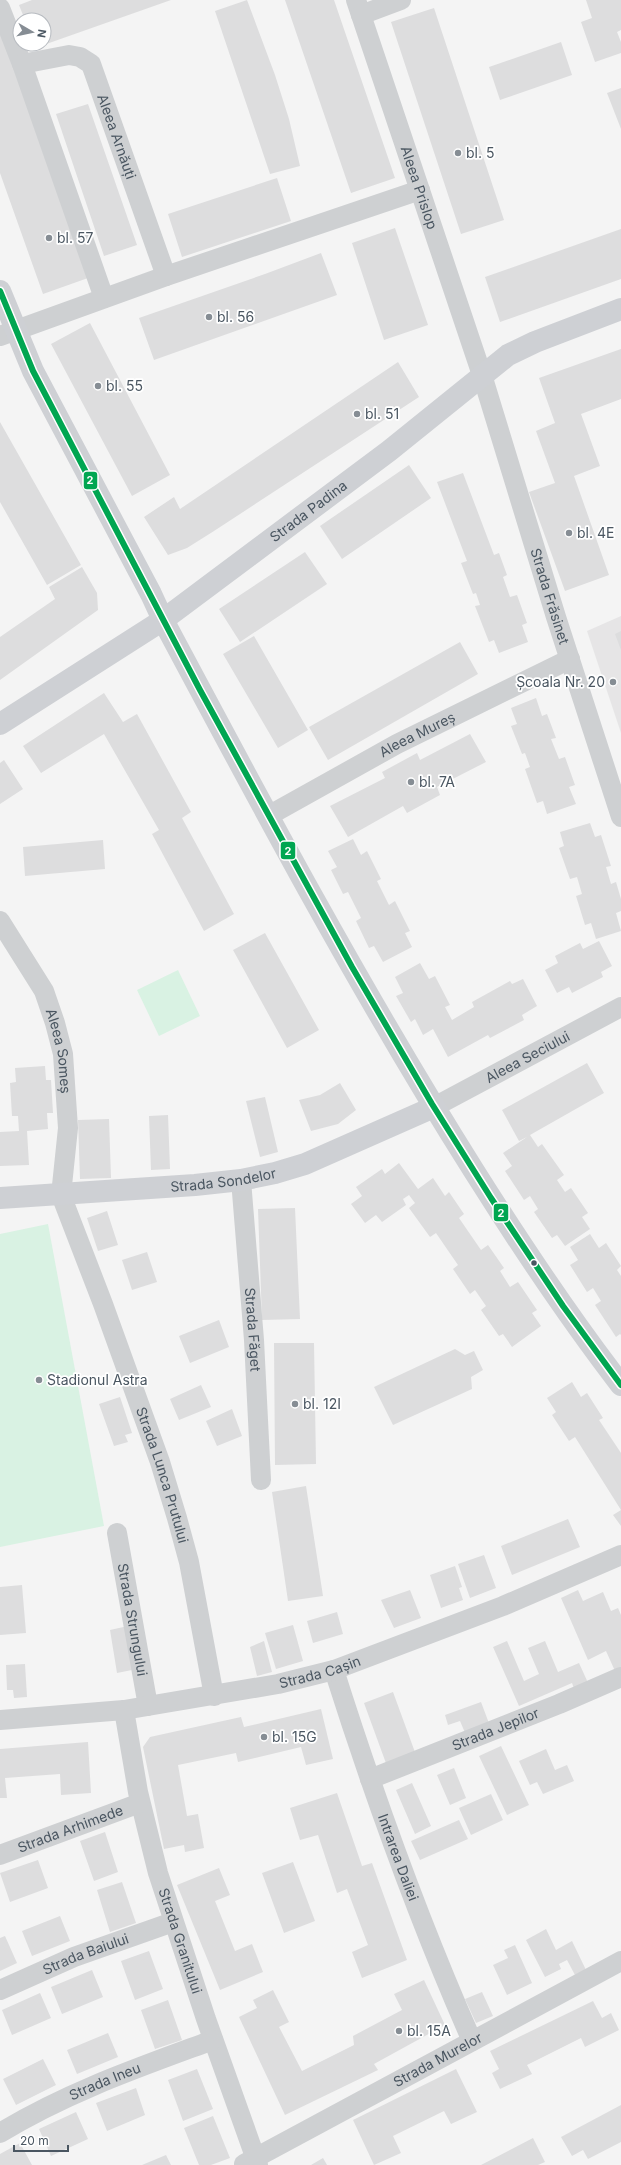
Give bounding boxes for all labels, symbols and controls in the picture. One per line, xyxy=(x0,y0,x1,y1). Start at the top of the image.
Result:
north arrow xyxy=(12,12,52,52)
text: N xyxy=(34,28,49,39)
street label: Aleea Arnăuți xyxy=(94,92,140,181)
street label: Aleea Prislop xyxy=(398,144,441,231)
place label: bl. 5 xyxy=(466,144,494,161)
marker: bl. 5 xyxy=(453,148,463,158)
place label: bl. 57 xyxy=(57,229,93,246)
marker: bl. 57 xyxy=(44,233,54,243)
place label: bl. 56 xyxy=(217,308,254,325)
marker: bl. 56 xyxy=(204,312,214,322)
place label: bl. 55 xyxy=(106,377,143,394)
marker: bl. 55 xyxy=(93,381,103,391)
place label: bl. 51 xyxy=(365,405,399,422)
marker: bl. 51 xyxy=(352,409,362,419)
line badge: 2 xyxy=(83,471,98,490)
text: 2 xyxy=(87,473,94,487)
street label: Strada Padina xyxy=(266,476,350,545)
place label: bl. 4E xyxy=(577,524,614,541)
marker: bl. 4E xyxy=(564,528,574,538)
street label: Strada Frăsinet xyxy=(527,546,573,647)
place label: Școala Nr. 20 xyxy=(516,673,605,691)
marker: Școala Nr. 20 xyxy=(608,677,618,687)
street label: Aleea Mureș xyxy=(376,708,458,760)
place label: bl. 7A xyxy=(419,773,455,790)
marker: bl. 7A xyxy=(406,777,416,787)
line badge: 2 xyxy=(280,841,296,860)
text: 2 xyxy=(285,844,292,858)
street label: Aleea Someș xyxy=(43,1006,75,1094)
street label: Aleea Seciului xyxy=(482,1027,572,1086)
street label: Strada Sondelor xyxy=(170,1164,277,1195)
line badge: 2 xyxy=(493,1203,509,1222)
text: 2 xyxy=(498,1206,505,1220)
unlabelled marker xyxy=(529,1258,539,1268)
street label: Strada Făget xyxy=(242,1287,265,1372)
place label: Stadionul Astra xyxy=(47,1371,148,1388)
marker: Stadionul Astra xyxy=(34,1375,44,1385)
place label: bl. 12I xyxy=(303,1395,341,1412)
marker: bl. 12I xyxy=(290,1399,300,1409)
street label: Strada Lunca Prutului xyxy=(133,1405,192,1545)
street label: Strada Strungului xyxy=(115,1562,151,1677)
street label: Strada Cașin xyxy=(277,1652,363,1691)
street label: Strada Jepilor xyxy=(449,1704,541,1754)
place label: bl. 15G xyxy=(272,1728,317,1745)
marker: bl. 15G xyxy=(259,1732,269,1742)
street label: Strada Arhimede xyxy=(15,1801,125,1856)
street label: Intrarea Daliei xyxy=(375,1811,422,1903)
street label: Strada Granitului xyxy=(155,1886,206,1996)
street label: Strada Baiului xyxy=(40,1929,131,1978)
place label: bl. 15A xyxy=(407,2022,451,2039)
marker: bl. 15A xyxy=(394,2026,404,2036)
street label: Strada Murelor xyxy=(390,2028,485,2090)
street label: Strada Ineu xyxy=(66,2059,143,2103)
scale bar xyxy=(14,2127,68,2153)
text: 20 m xyxy=(20,2133,49,2148)

